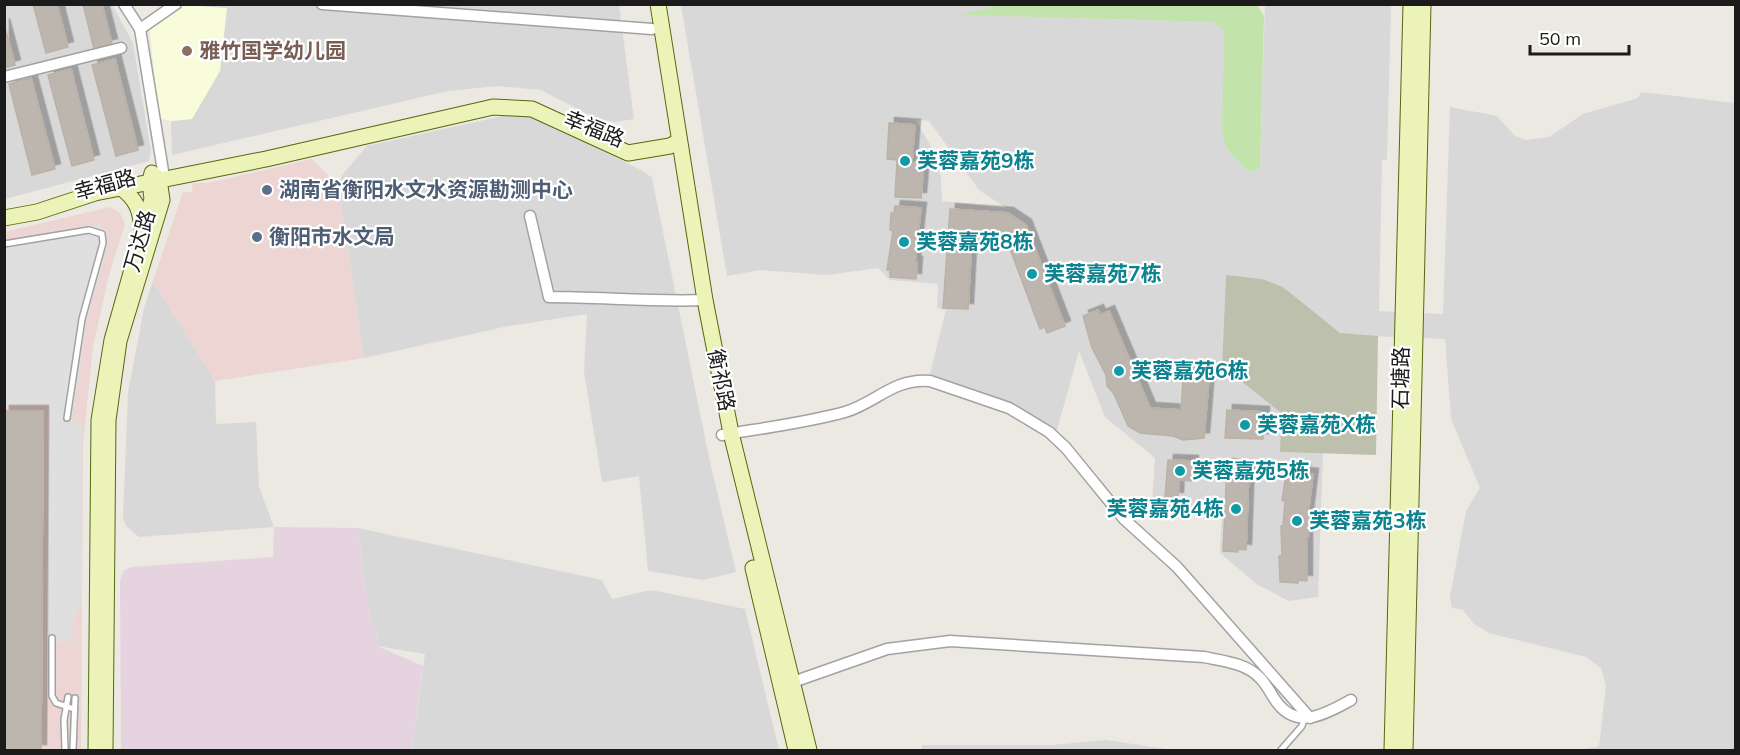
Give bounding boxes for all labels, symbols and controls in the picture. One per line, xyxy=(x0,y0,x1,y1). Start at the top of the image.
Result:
scale bar xyxy=(1530,18,1629,56)
text: 50 m xyxy=(1539,27,1581,50)
place label: 雅竹国学幼儿园 xyxy=(199,37,346,63)
marker: 雅竹国学幼儿园 xyxy=(180,44,194,58)
street label: 幸福路 xyxy=(560,104,628,152)
place label: 芙蓉嘉苑9栋 xyxy=(917,147,1035,173)
marker: 芙蓉嘉苑9栋 xyxy=(898,154,912,168)
street label: 幸福路 xyxy=(71,163,139,205)
place label: 湖南省衡阳水文水资源勘测中心 xyxy=(279,176,573,202)
marker: 湖南省衡阳水文水资源勘测中心 xyxy=(260,183,274,197)
street label: 万达路 xyxy=(118,207,160,275)
place label: 衡阳市水文局 xyxy=(269,223,395,249)
place label: 芙蓉嘉苑8栋 xyxy=(916,228,1034,254)
marker: 衡阳市水文局 xyxy=(250,230,264,244)
marker: 芙蓉嘉苑8栋 xyxy=(897,235,911,249)
place label: 芙蓉嘉苑7栋 xyxy=(1044,260,1162,286)
marker: 芙蓉嘉苑7栋 xyxy=(1025,267,1039,281)
street label: 衡祁路 xyxy=(703,346,741,413)
street label: 石塘路 xyxy=(1386,346,1414,410)
place label: 芙蓉嘉苑6栋 xyxy=(1131,357,1249,383)
marker: 芙蓉嘉苑6栋 xyxy=(1112,364,1126,378)
place label: 芙蓉嘉苑X栋 xyxy=(1257,411,1376,437)
marker: 芙蓉嘉苑X栋 xyxy=(1238,418,1252,432)
place label: 芙蓉嘉苑5栋 xyxy=(1192,457,1310,483)
marker: 芙蓉嘉苑5栋 xyxy=(1173,464,1187,478)
place label: 芙蓉嘉苑4栋 xyxy=(1106,495,1224,521)
marker: 芙蓉嘉苑4栋 xyxy=(1229,502,1243,516)
place label: 芙蓉嘉苑3栋 xyxy=(1309,507,1427,533)
marker: 芙蓉嘉苑3栋 xyxy=(1290,514,1304,528)

